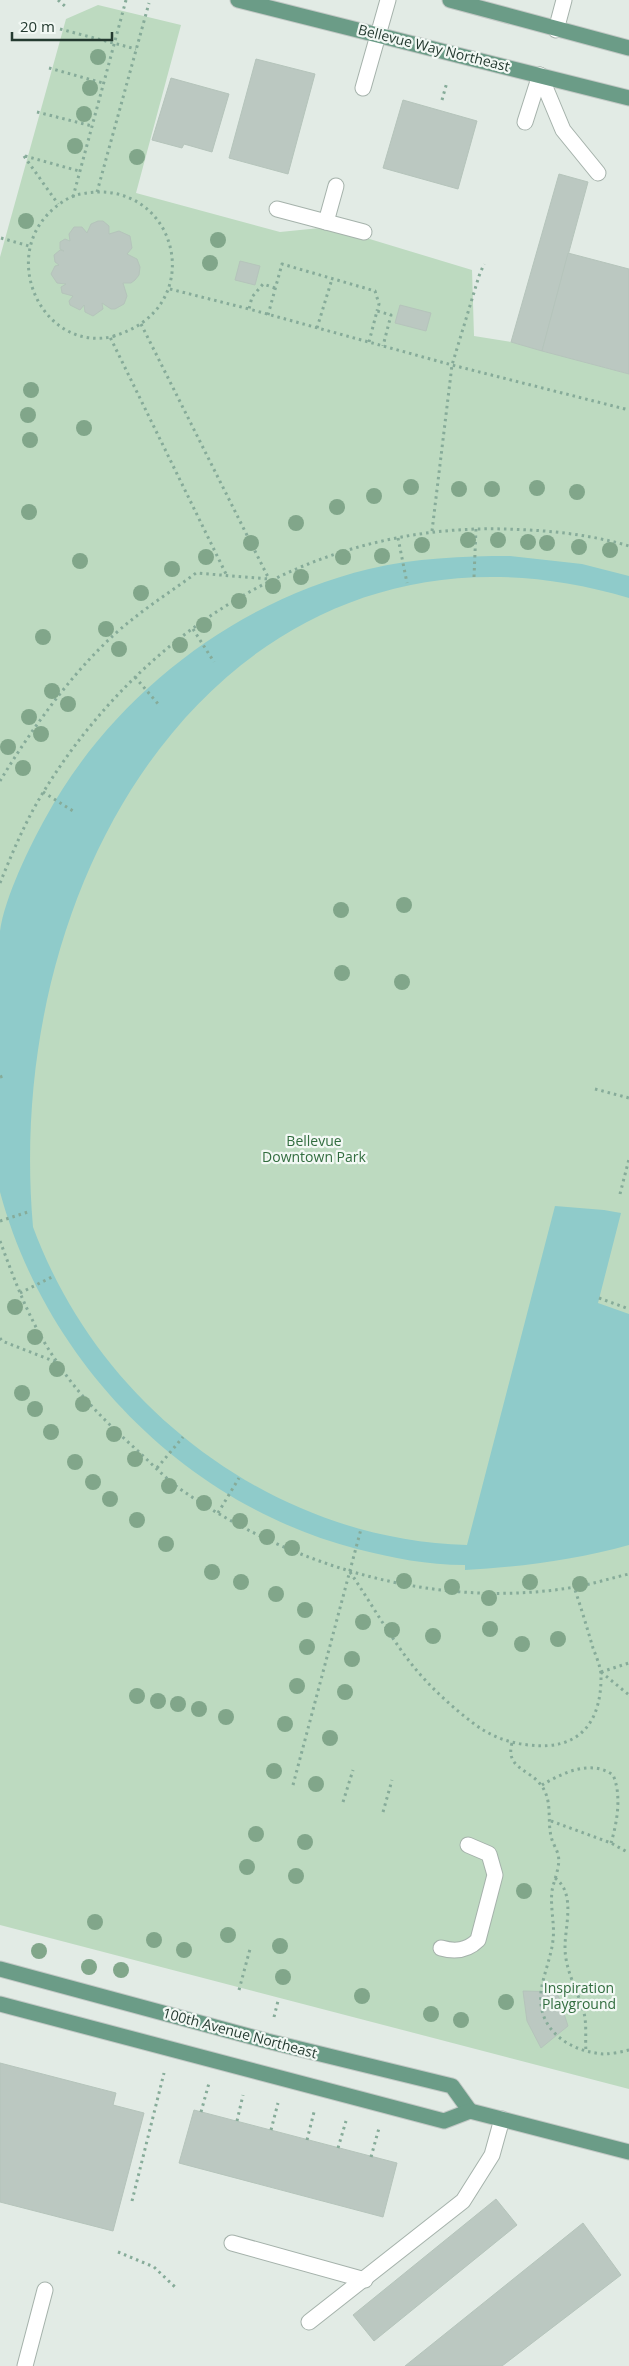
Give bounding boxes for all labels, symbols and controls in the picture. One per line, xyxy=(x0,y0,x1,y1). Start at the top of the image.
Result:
scale bar xyxy=(12,10,112,42)
text: 20 m xyxy=(20,16,55,36)
street label: Bellevue Way Northeast xyxy=(356,19,512,76)
park label: Bellevue Downtown Park xyxy=(262,1131,367,1166)
park label: Inspiration Playground xyxy=(542,1978,616,2013)
street label: 100th Avenue Northeast xyxy=(161,2003,319,2062)

